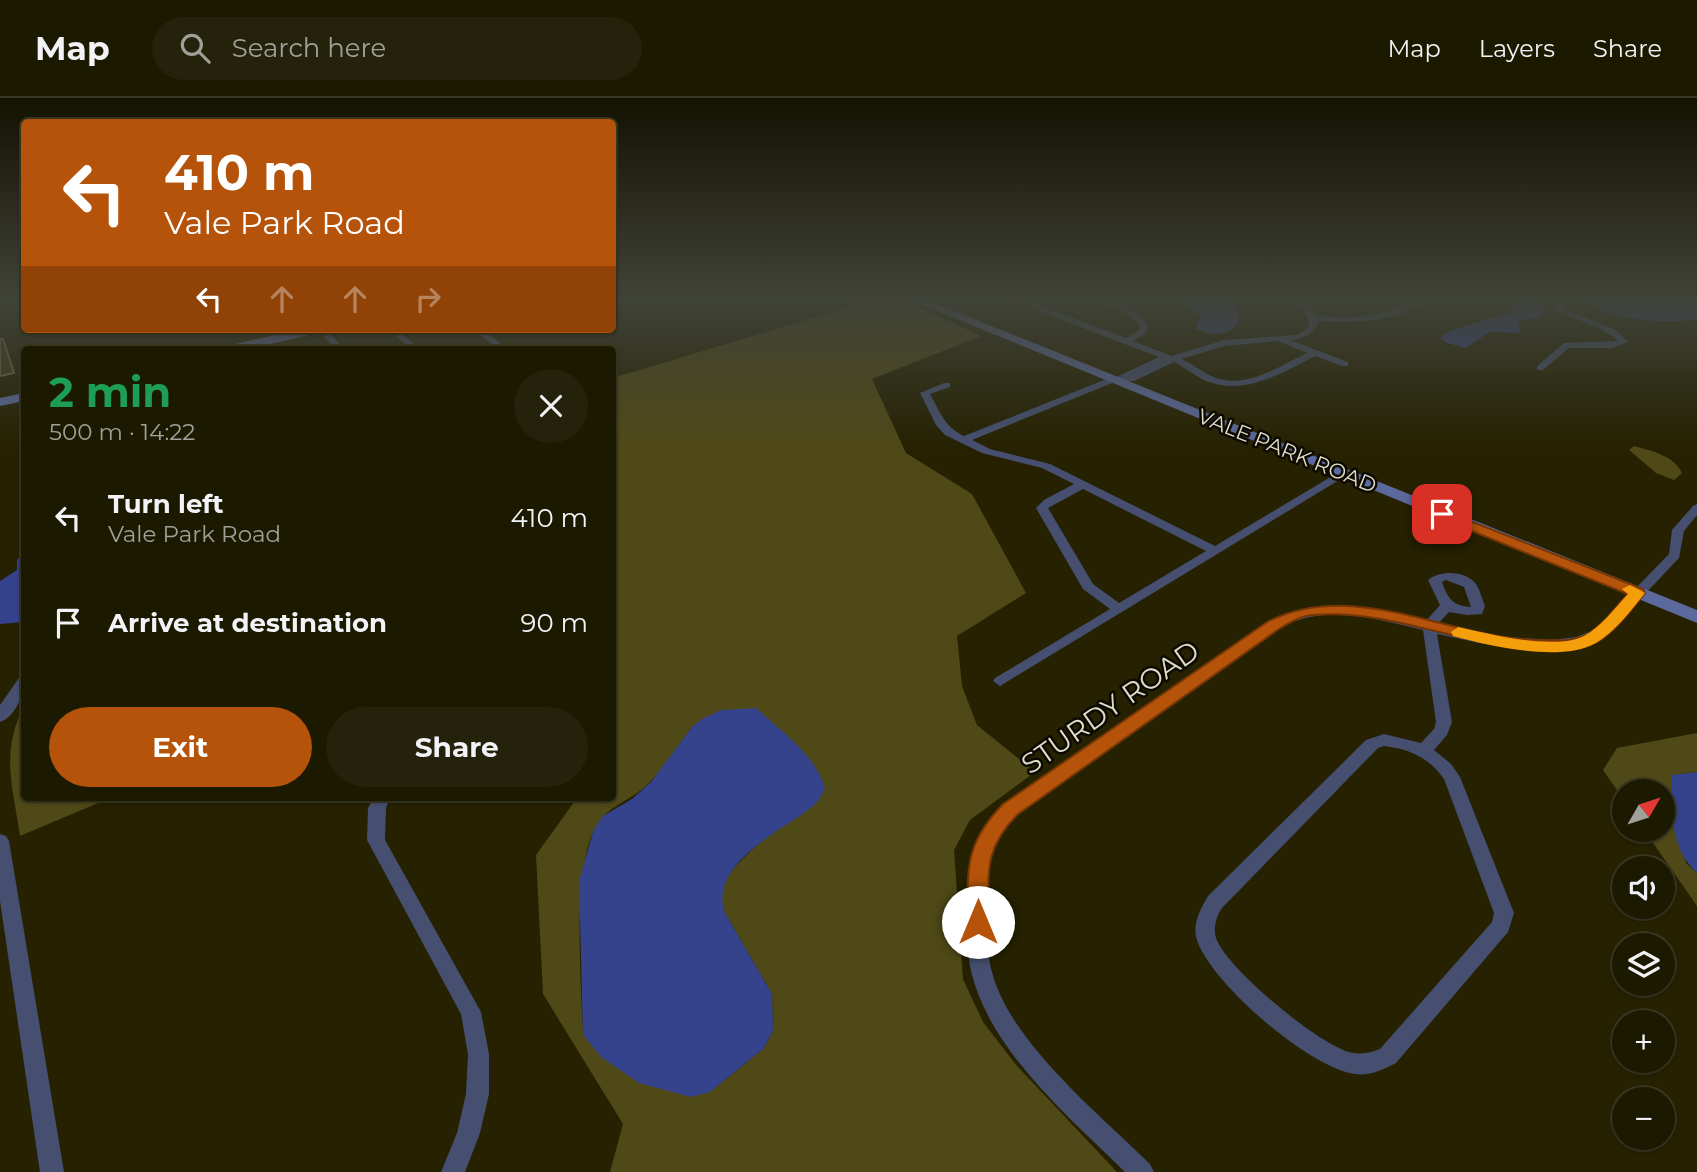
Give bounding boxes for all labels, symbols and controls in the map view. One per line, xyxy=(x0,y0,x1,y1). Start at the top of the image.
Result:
search box xyxy=(152,17,642,80)
text: Map xyxy=(35,28,110,68)
icon: search xyxy=(176,29,214,67)
text: Search here xyxy=(232,32,386,64)
text: Map xyxy=(1387,34,1441,63)
text: Layers xyxy=(1479,34,1555,63)
text: Share xyxy=(1593,34,1662,63)
text: 410 m xyxy=(164,143,314,202)
icon: left xyxy=(49,147,140,238)
text: Vale Park Road xyxy=(164,203,405,242)
icon: left xyxy=(190,280,228,318)
icon: ahead xyxy=(263,280,301,318)
icon: ahead xyxy=(336,280,374,318)
icon: right xyxy=(409,280,447,318)
text: 2 min xyxy=(49,366,171,418)
button: close xyxy=(514,369,588,443)
street label: VALE PARK ROAD xyxy=(1194,403,1380,498)
text: 500 m · 14:22 xyxy=(49,418,195,446)
pin xyxy=(1412,484,1472,544)
text: Turn left xyxy=(108,488,224,520)
icon: arrive xyxy=(1423,495,1461,533)
icon: left xyxy=(49,499,87,537)
text: 410 m xyxy=(510,502,588,534)
text: Vale Park Road xyxy=(108,520,281,548)
icon: arrive xyxy=(49,604,87,642)
text: Arrive at destination xyxy=(108,607,387,639)
text: 90 m xyxy=(521,607,588,639)
street label: STURDY ROAD xyxy=(1015,633,1205,781)
button: Exit xyxy=(49,707,312,787)
button: Share xyxy=(326,707,588,787)
north arrow xyxy=(1612,779,1675,842)
map controls xyxy=(1612,779,1675,1150)
button: sound xyxy=(1612,856,1675,919)
position arrow xyxy=(941,885,1015,959)
button: layers xyxy=(1612,933,1675,996)
button: + xyxy=(1612,1010,1675,1073)
button: − xyxy=(1612,1087,1675,1150)

